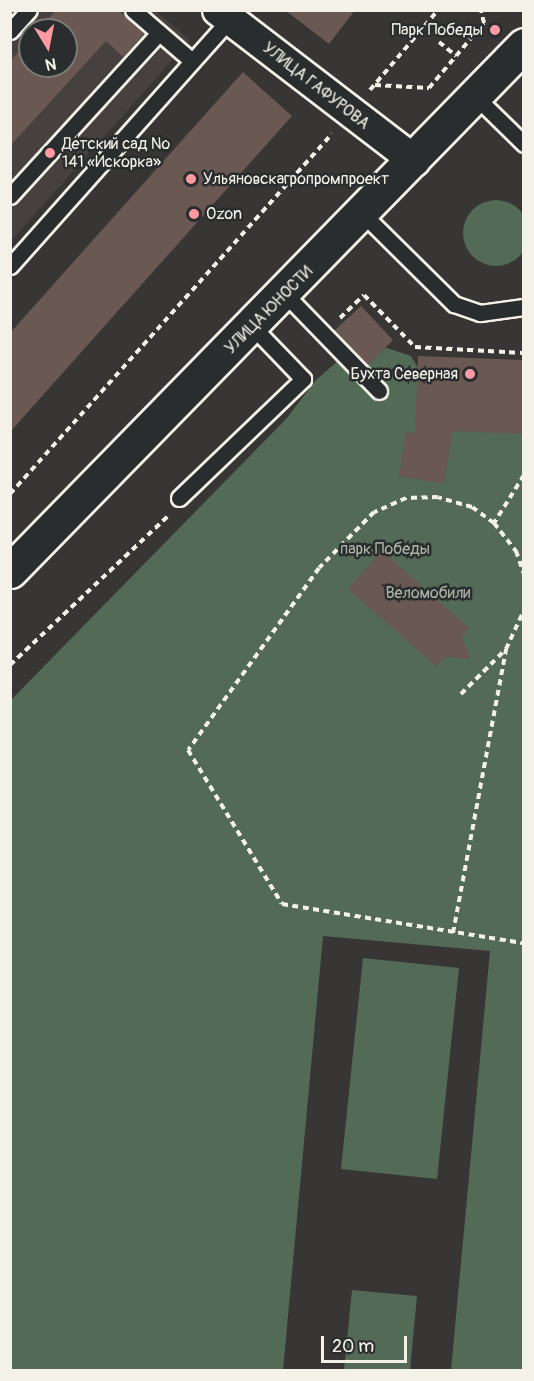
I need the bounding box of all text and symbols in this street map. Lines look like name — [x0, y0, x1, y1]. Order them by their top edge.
north arrow — [18, 18, 78, 78]
place label: Парк Победы — [392, 20, 483, 40]
marker: Парк Победы — [488, 23, 502, 37]
street label: УЛИЦА ГАФУРОВА — [259, 38, 373, 134]
text: N — [44, 53, 58, 75]
place label: Детский сад № 141 «Искорка» — [62, 134, 170, 172]
marker: Детский сад № 141 «Искорка» — [43, 146, 57, 160]
place label: Ульяновскагропромпроект — [203, 169, 389, 189]
marker: Ульяновскагропромпроект — [184, 172, 198, 186]
place label: Ozon — [206, 204, 242, 224]
marker: Ozon — [187, 207, 201, 221]
street label: УЛИЦА ЮНОСТИ — [221, 262, 317, 358]
place label: Бухта Северная — [351, 364, 458, 384]
marker: Бухта Северная — [463, 367, 477, 381]
park label: парк Победы — [340, 539, 430, 559]
park label: Веломобили — [386, 583, 470, 603]
scale bar — [324, 1324, 410, 1362]
text: 20 m — [332, 1335, 374, 1358]

